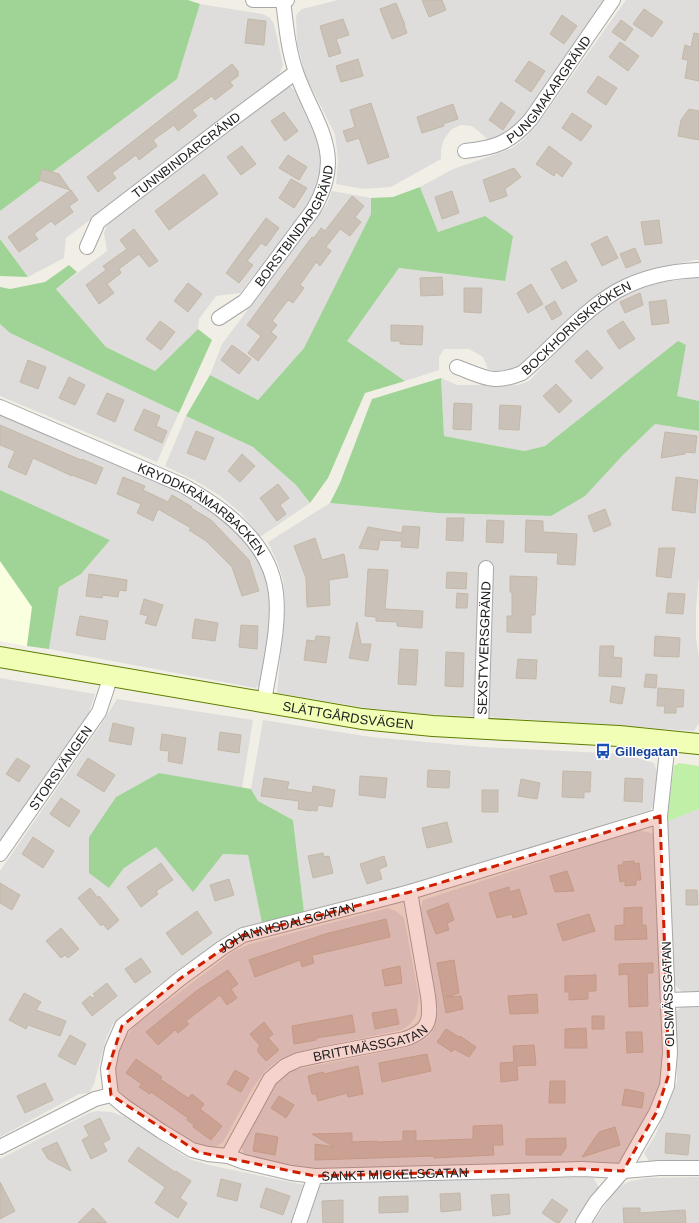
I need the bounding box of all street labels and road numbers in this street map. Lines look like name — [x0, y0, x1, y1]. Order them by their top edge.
street label: PUNGMAKARGRÄND — [504, 33, 594, 146]
street label: TUNNBINDARGRÄND — [129, 109, 243, 201]
street label: BORSTBINDARGRÄND — [251, 164, 336, 289]
street label: BOCKHORNSKRÖKEN — [518, 278, 633, 378]
street label: KRYDDKRÄMARBACKEN — [136, 460, 269, 558]
street label: SEXSTYVERSGRÄND — [474, 581, 493, 715]
street label: SLÄTTGÅRDSVÄGEN — [281, 698, 414, 732]
street label: STORSVÄNGEN — [25, 723, 95, 813]
street label: JOHANNISDALSGATAN — [216, 899, 356, 956]
street label: OLSMÄSSGATAN — [659, 941, 677, 1047]
street label: BRITTMÄSSGATAN — [312, 1021, 430, 1064]
street label: SANKT MICKELSGATAN — [321, 1164, 468, 1183]

